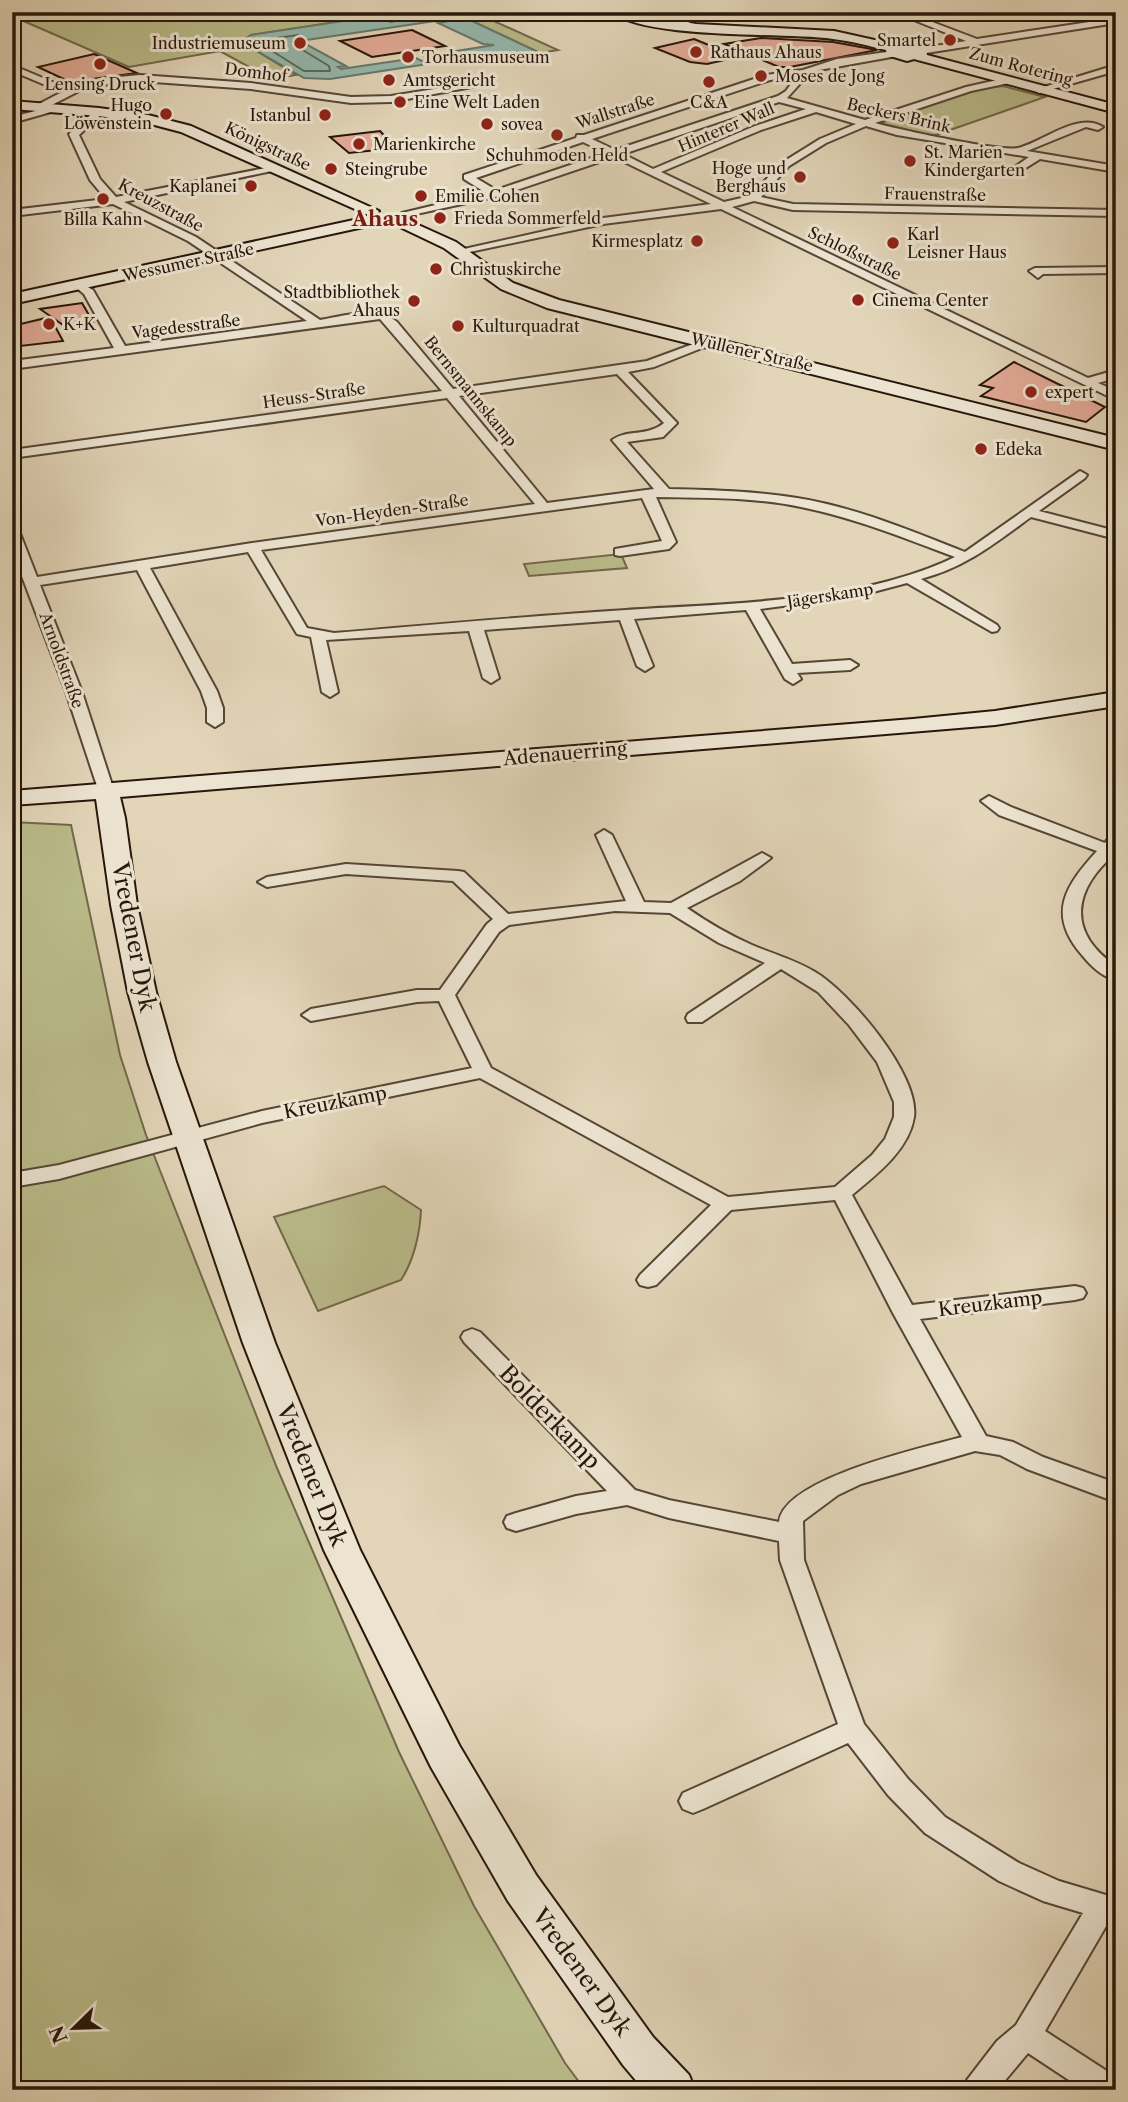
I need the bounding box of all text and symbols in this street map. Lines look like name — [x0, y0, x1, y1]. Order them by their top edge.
place label: Smartel — [877, 30, 936, 50]
marker: Smartel — [942, 32, 958, 48]
place label: Industriemuseum — [152, 33, 286, 53]
marker: Industriemuseum — [292, 35, 308, 51]
place label: Rathaus Ahaus — [710, 42, 822, 62]
street label: Zum Rotering — [967, 43, 1075, 89]
marker: Rathaus Ahaus — [688, 44, 704, 60]
place label: Torhausmuseum — [422, 47, 550, 67]
marker: Torhausmuseum — [400, 49, 416, 65]
marker: Lensing Druck — [92, 56, 108, 72]
street label: Domhof — [223, 58, 291, 86]
place label: Moses de Jong — [775, 66, 885, 86]
marker: Moses de Jong — [753, 68, 769, 84]
place label: Amtsgericht — [402, 70, 496, 90]
marker: Amtsgericht — [381, 72, 397, 88]
place label: Lensing Druck — [44, 74, 156, 94]
marker: C&A — [701, 74, 717, 90]
street label: Wallstraße — [572, 89, 657, 133]
place label: Eine Welt Laden — [414, 92, 540, 112]
place label: C&A — [690, 92, 729, 112]
street label: Beckers Brink — [845, 93, 954, 137]
marker: Eine Welt Laden — [392, 94, 408, 110]
place label: Hugo Löwenstein — [64, 95, 152, 133]
street label: Hinterer Wall — [675, 98, 777, 156]
place label: Istanbul — [250, 105, 311, 125]
marker: Hugo Löwenstein — [158, 106, 174, 122]
marker: Istanbul — [317, 107, 333, 123]
place label: sovea — [501, 114, 543, 134]
marker: sovea — [479, 116, 495, 132]
street label: Königstraße — [222, 117, 314, 175]
marker: Schuhmoden Held — [549, 127, 565, 143]
place label: Marienkirche — [373, 134, 476, 154]
marker: Marienkirche — [351, 136, 367, 152]
place label: St. Marien Kindergarten — [924, 142, 1025, 180]
place label: Schuhmoden Held — [486, 145, 628, 165]
marker: St. Marien Kindergarten — [902, 153, 918, 169]
place label: Hoge und Berghaus — [712, 158, 786, 196]
place label: Steingrube — [345, 159, 428, 179]
marker: Steingrube — [323, 161, 339, 177]
marker: Hoge und Berghaus — [792, 169, 808, 185]
street label: Kreuzstraße — [115, 174, 207, 236]
place label: Kaplanei — [169, 176, 237, 196]
marker: Kaplanei — [243, 178, 259, 194]
street label: Frauenstraße — [884, 183, 986, 205]
place label: Emilie Cohen — [435, 186, 540, 206]
marker: Emilie Cohen — [413, 188, 429, 204]
marker: Billa Kahn — [95, 191, 111, 207]
district label: Ahaus — [351, 206, 418, 231]
place label: Frieda Sommerfeld — [454, 208, 601, 228]
place label: Billa Kahn — [64, 209, 142, 229]
marker: Frieda Sommerfeld — [432, 210, 448, 226]
street label: Schloßstraße — [805, 222, 905, 284]
place label: Karl Leisner Haus — [907, 224, 1007, 262]
place label: Kirmesplatz — [591, 231, 683, 251]
marker: Kirmesplatz — [689, 233, 705, 249]
marker: Karl Leisner Haus — [885, 235, 901, 251]
street label: Wessumer Straße — [119, 238, 256, 286]
place label: Christuskirche — [450, 259, 561, 279]
marker: Christuskirche — [428, 261, 444, 277]
place label: Stadtbibliothek Ahaus — [283, 282, 401, 320]
place label: Cinema Center — [872, 290, 989, 310]
marker: Cinema Center — [850, 292, 866, 308]
marker: Stadtbibliothek Ahaus — [406, 293, 422, 309]
street label: Vagedesstraße — [130, 309, 241, 343]
place label: K+K — [63, 314, 96, 334]
marker: K+K — [41, 316, 57, 332]
place label: Kulturquadrat — [472, 316, 580, 336]
marker: Kulturquadrat — [450, 318, 466, 334]
street label: Wüllener Straße — [688, 328, 815, 376]
street label: Bernsmannskamp — [420, 332, 522, 450]
street label: Heuss-Straße — [261, 378, 367, 412]
place label: expert — [1045, 382, 1094, 402]
marker: expert — [1023, 384, 1039, 400]
place label: Edeka — [995, 439, 1043, 459]
marker: Edeka — [973, 441, 989, 457]
street label: Von-Heyden-Straße — [313, 489, 470, 531]
street label: Jägerskamp — [782, 578, 875, 612]
street label: Arnoldstraße — [35, 608, 89, 711]
street label: Adenauerring — [501, 737, 629, 770]
street label: Vredener Dyk — [106, 859, 162, 1016]
street label: Kreuzkamp — [282, 1081, 389, 1124]
street label: Kreuzkamp — [937, 1286, 1043, 1321]
street label: Bolderkamp — [493, 1359, 607, 1475]
street label: Vredener Dyk — [270, 1399, 354, 1552]
street label: Vredener Dyk — [526, 1902, 639, 2043]
north arrow — [38, 1994, 108, 2064]
text: N — [45, 2022, 73, 2047]

